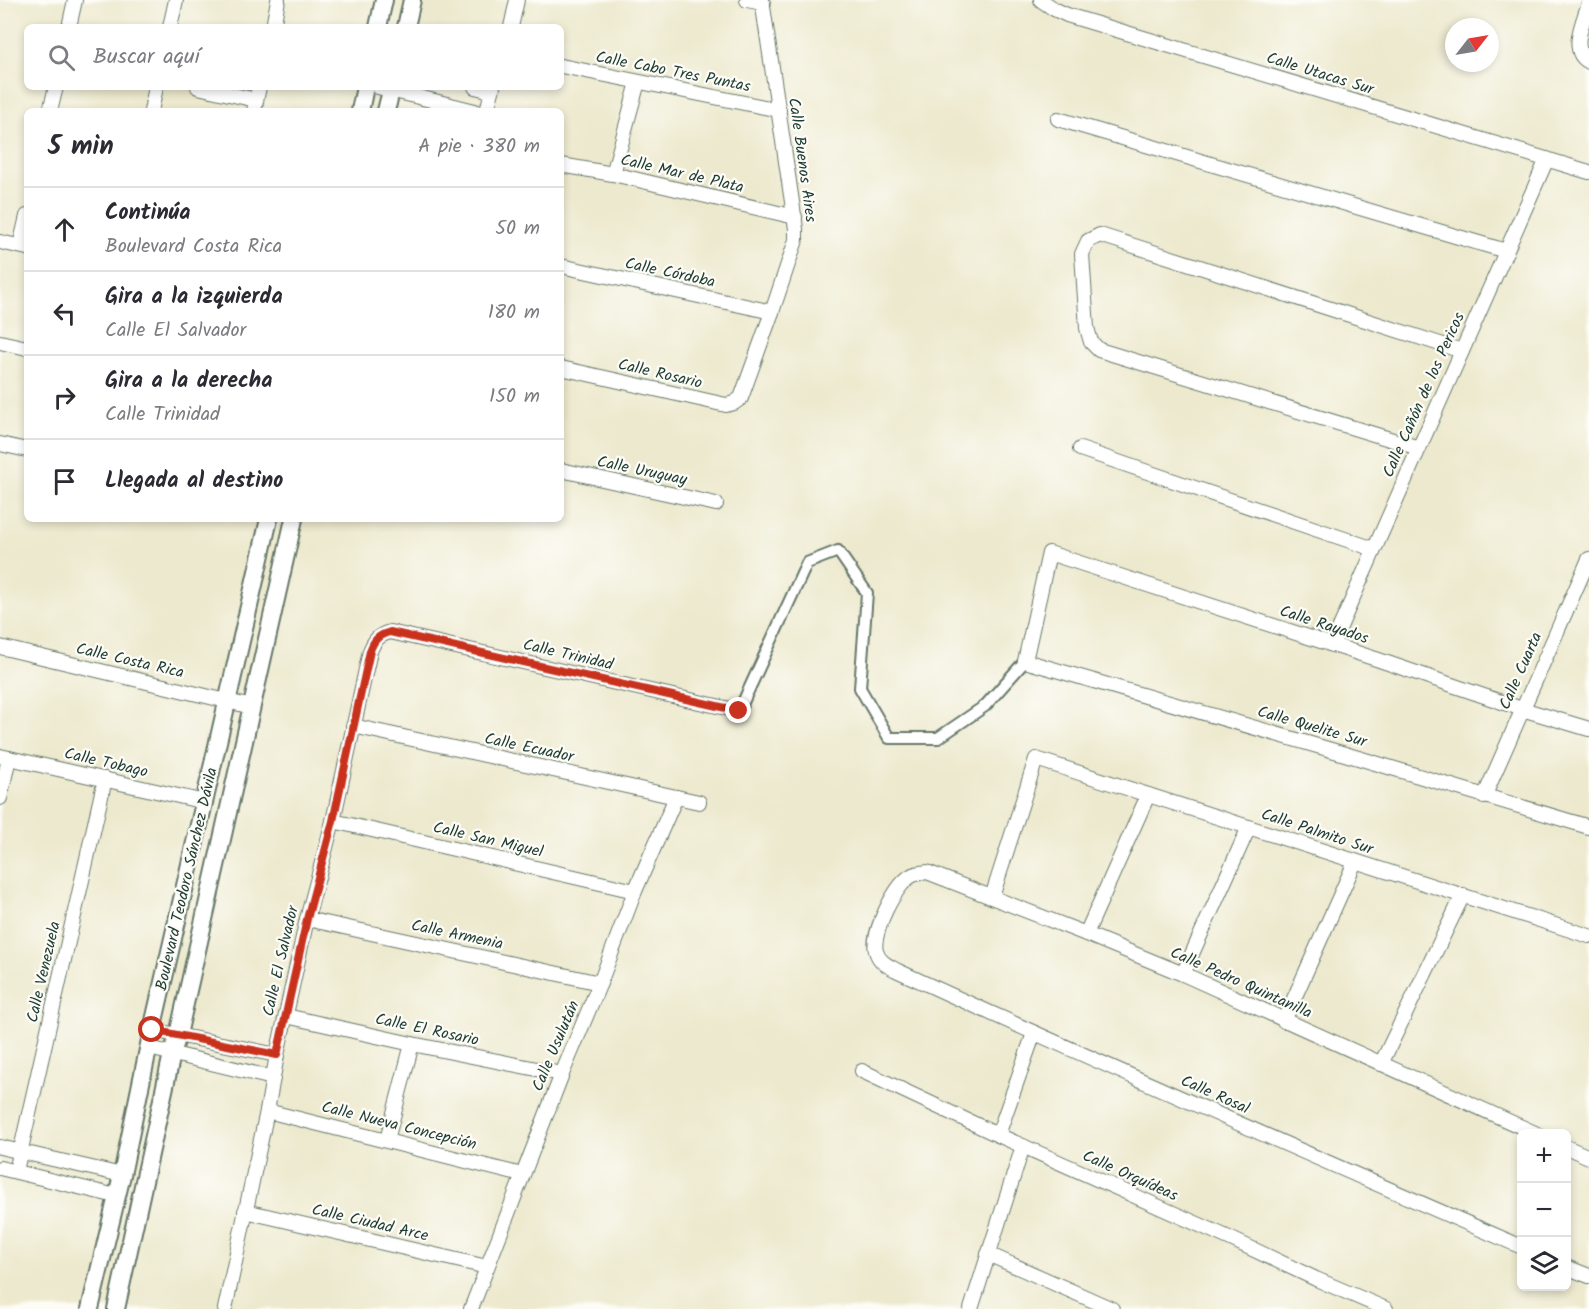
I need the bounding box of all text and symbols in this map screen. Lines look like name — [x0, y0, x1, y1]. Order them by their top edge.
north arrow — [1445, 18, 1499, 72]
search box — [24, 24, 564, 90]
text: Buscar aquí — [93, 40, 200, 75]
icon: search — [45, 41, 78, 74]
street label: Calle Cabo Tres Puntas — [593, 45, 753, 99]
street label: Calle Utacas Sur — [1263, 46, 1378, 103]
street label: Calle Buenos Aires — [781, 96, 823, 224]
text: 5 min — [48, 126, 114, 168]
text: A pie · 380 m — [418, 131, 540, 163]
street label: Calle Mar de Plata — [618, 148, 746, 200]
text: Continúa — [105, 196, 190, 231]
icon: ahead — [48, 213, 81, 246]
text: 50 m — [495, 213, 540, 245]
text: Boulevard Costa Rica — [105, 231, 282, 263]
street label: Calle Córdoba — [623, 251, 717, 295]
text: Gira a la izquierda — [105, 280, 283, 315]
icon: left — [48, 297, 81, 330]
text: 180 m — [488, 297, 540, 329]
street label: Calle Cañón de los Pericos — [1376, 308, 1472, 482]
text: Calle El Salvador — [105, 315, 246, 347]
street label: Calle Rosario — [615, 352, 705, 396]
text: Gira a la derecha — [105, 364, 272, 399]
icon: right — [48, 381, 81, 414]
text: 150 m — [489, 381, 540, 413]
text: Calle Trinidad — [105, 399, 220, 431]
street label: Calle Uruguay — [595, 449, 690, 493]
text: Llegada al destino — [105, 464, 283, 499]
icon: arrive — [48, 465, 81, 498]
street label: Calle Rayados — [1276, 599, 1372, 651]
street label: Calle Cuarta — [1493, 628, 1549, 714]
street label: Calle Trinidad — [520, 632, 617, 678]
street label: Calle Costa Rica — [74, 636, 186, 686]
route end — [725, 697, 751, 723]
street label: Calle Quelite Sur — [1254, 699, 1371, 755]
street label: Calle Ecuador — [482, 726, 578, 770]
street label: Calle Tobago — [62, 741, 150, 785]
street label: Boulevard Teodoro Sánchez Dávila — [149, 765, 225, 993]
street label: Calle Palmito Sur — [1258, 802, 1378, 862]
street label: Calle San Miguel — [430, 815, 546, 865]
street label: Calle El Salvador — [256, 902, 306, 1019]
street label: Calle Armenia — [409, 913, 505, 957]
street label: Calle Venezuela — [20, 919, 68, 1025]
street label: Calle Pedro Quintanilla — [1166, 940, 1316, 1026]
street label: Calle Usulután — [526, 997, 586, 1095]
street label: Calle El Rosario — [373, 1007, 481, 1053]
route start — [138, 1016, 164, 1042]
street label: Calle Rosal — [1176, 1069, 1254, 1121]
street label: Calle Nueva Concepción — [319, 1095, 479, 1157]
map controls — [1517, 1129, 1571, 1291]
button: + — [1517, 1129, 1571, 1183]
street label: Calle Orquídeas — [1078, 1144, 1182, 1208]
button: − — [1517, 1183, 1571, 1237]
street label: Calle Ciudad Arce — [309, 1197, 431, 1249]
button: layers — [1517, 1237, 1571, 1291]

